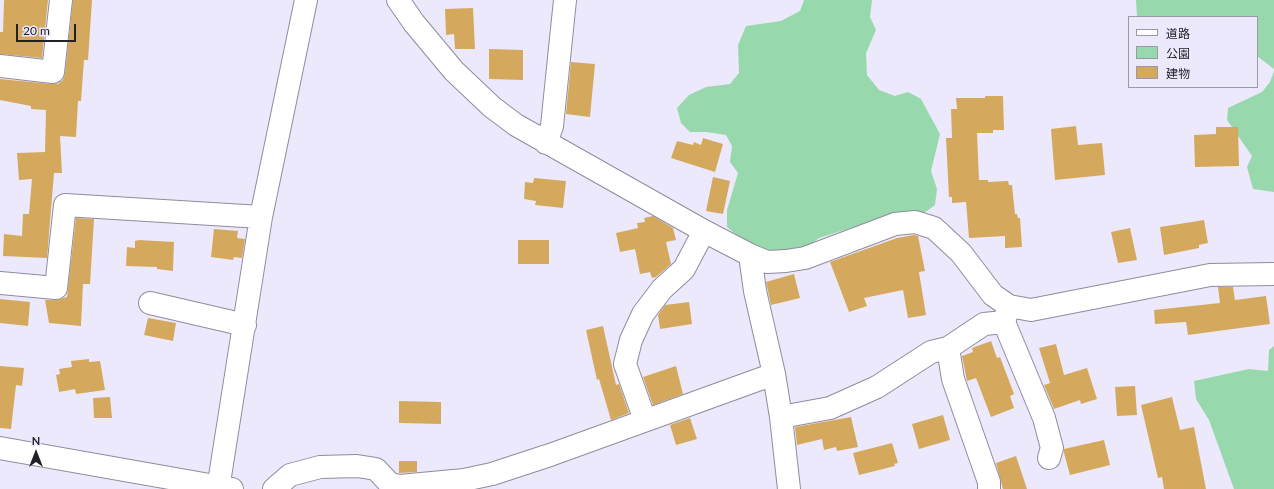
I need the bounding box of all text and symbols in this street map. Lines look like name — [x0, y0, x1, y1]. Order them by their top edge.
scale bar — [18, 16, 78, 42]
legend — [1128, 16, 1258, 88]
text: 20 m — [23, 23, 50, 38]
text: 道路 — [1166, 26, 1190, 41]
text: 公園 — [1166, 46, 1190, 61]
text: 建物 — [1166, 66, 1190, 81]
north arrow — [16, 433, 56, 473]
text: N — [32, 434, 40, 447]

